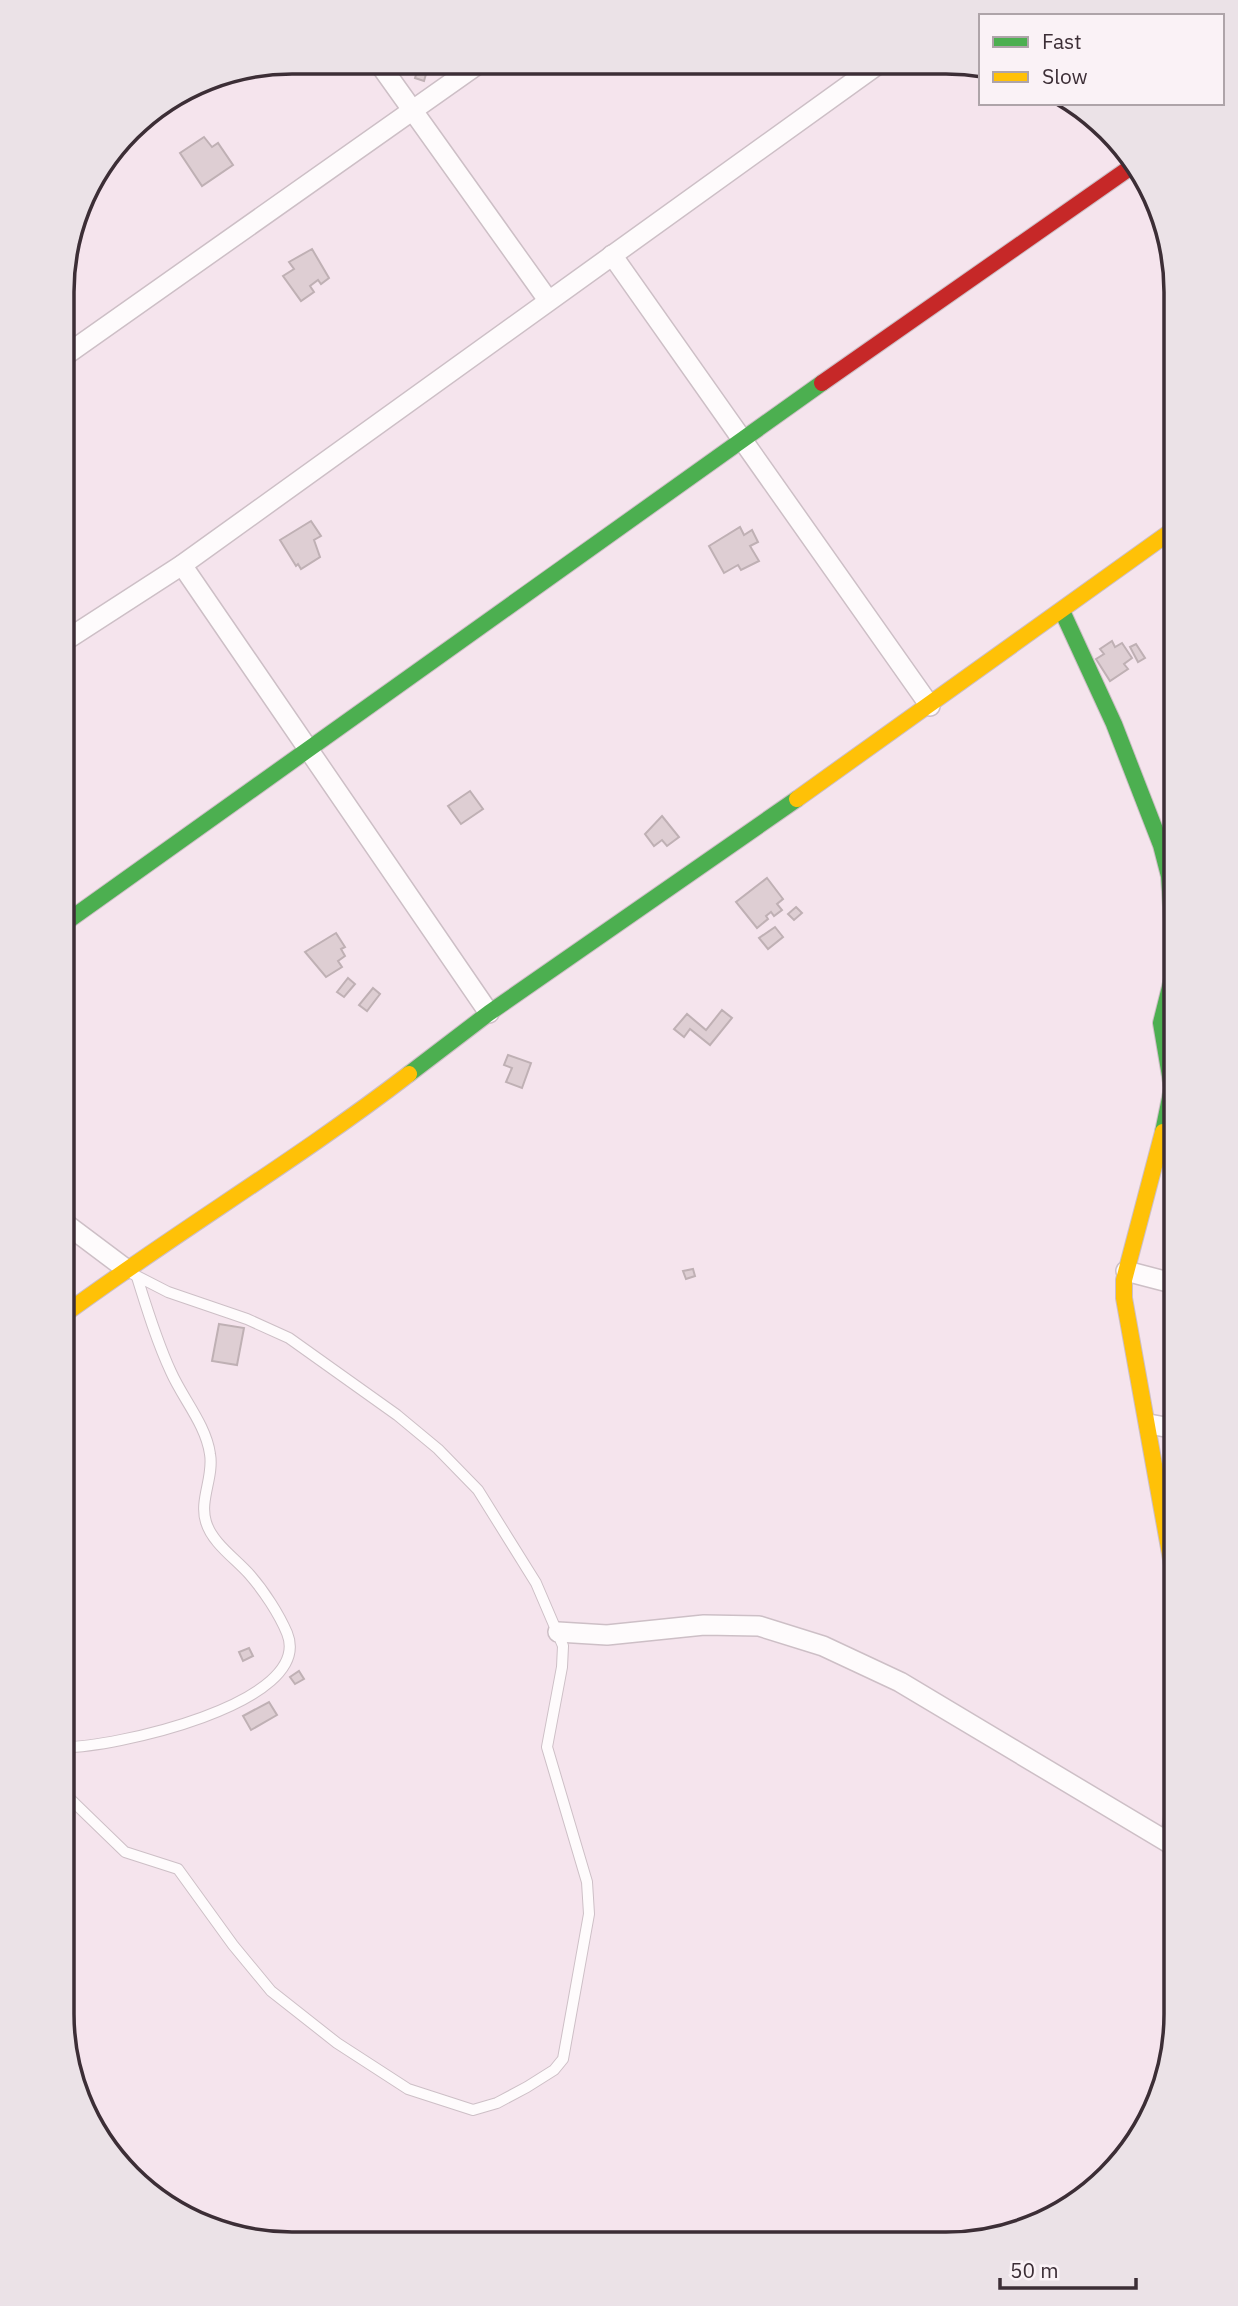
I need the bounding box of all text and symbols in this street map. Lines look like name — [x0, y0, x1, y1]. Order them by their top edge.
legend — [979, 14, 1224, 105]
text: Fast — [1042, 27, 1082, 55]
text: Slow — [1042, 62, 1088, 90]
scale bar — [1000, 2246, 1136, 2290]
text: 50 m — [1010, 2256, 1059, 2284]

